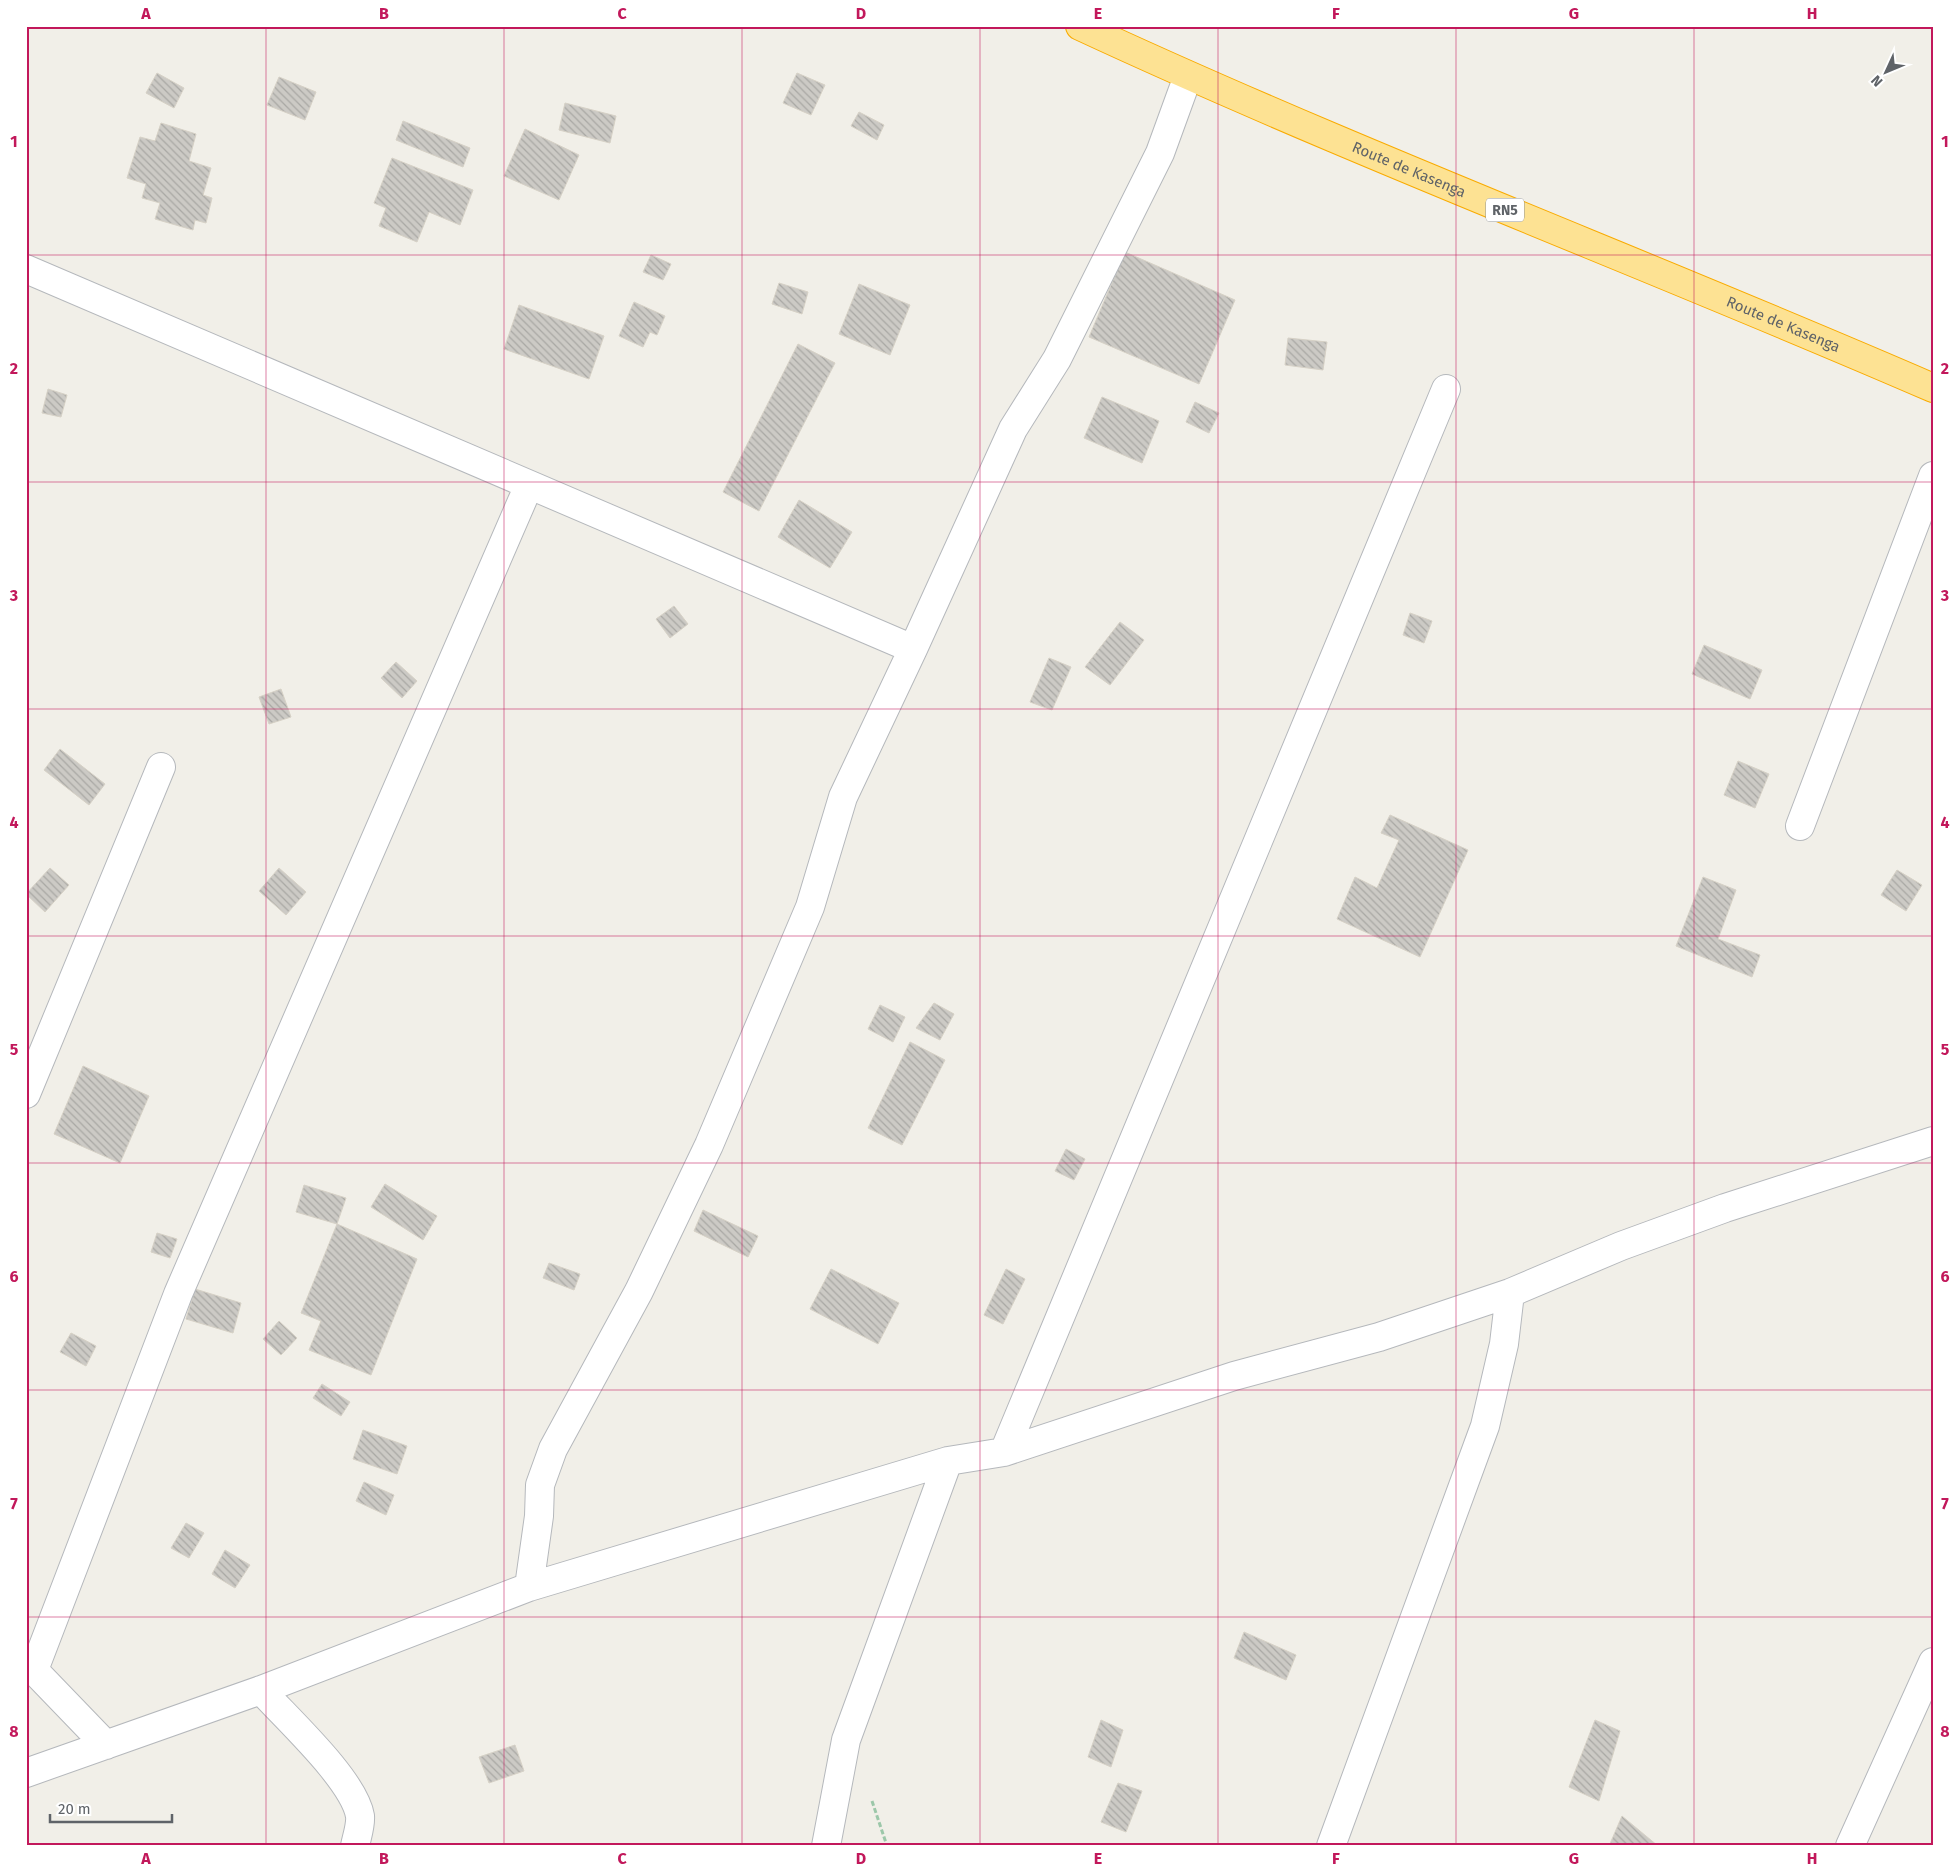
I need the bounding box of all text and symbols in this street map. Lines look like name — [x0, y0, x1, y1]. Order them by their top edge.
text: A — [140, 4, 151, 23]
text: B — [379, 4, 389, 23]
text: C — [617, 4, 627, 23]
text: D — [856, 4, 866, 23]
text: E — [1094, 4, 1102, 23]
text: F — [1332, 4, 1340, 23]
text: G — [1569, 4, 1579, 23]
text: H — [1807, 4, 1817, 23]
north arrow — [1862, 48, 1912, 98]
text: N — [1868, 71, 1886, 90]
text: 1 — [10, 132, 18, 151]
text: 1 — [1941, 132, 1949, 151]
street label: Route de Kasenga — [1350, 138, 1468, 201]
road number: RN5 — [1486, 198, 1524, 222]
street label: Route de Kasenga — [1724, 293, 1843, 356]
text: 2 — [10, 359, 18, 378]
text: 2 — [1941, 359, 1949, 378]
text: 3 — [9, 586, 18, 605]
text: 3 — [1940, 586, 1949, 605]
text: 4 — [9, 813, 19, 832]
text: 4 — [1940, 813, 1950, 832]
text: 5 — [10, 1040, 19, 1059]
text: 5 — [1941, 1040, 1950, 1059]
text: 6 — [9, 1267, 19, 1286]
text: 6 — [1940, 1267, 1950, 1286]
text: 7 — [10, 1494, 18, 1513]
text: 7 — [1941, 1494, 1949, 1513]
text: 8 — [9, 1722, 19, 1741]
text: 8 — [1940, 1722, 1950, 1741]
scale bar — [50, 1792, 172, 1824]
text: 20 m — [58, 1800, 91, 1818]
text: A — [140, 1849, 151, 1868]
text: B — [379, 1849, 389, 1868]
text: C — [617, 1849, 627, 1868]
text: D — [856, 1849, 866, 1868]
text: E — [1094, 1849, 1102, 1868]
text: F — [1332, 1849, 1340, 1868]
text: G — [1569, 1849, 1579, 1868]
text: H — [1807, 1849, 1817, 1868]

